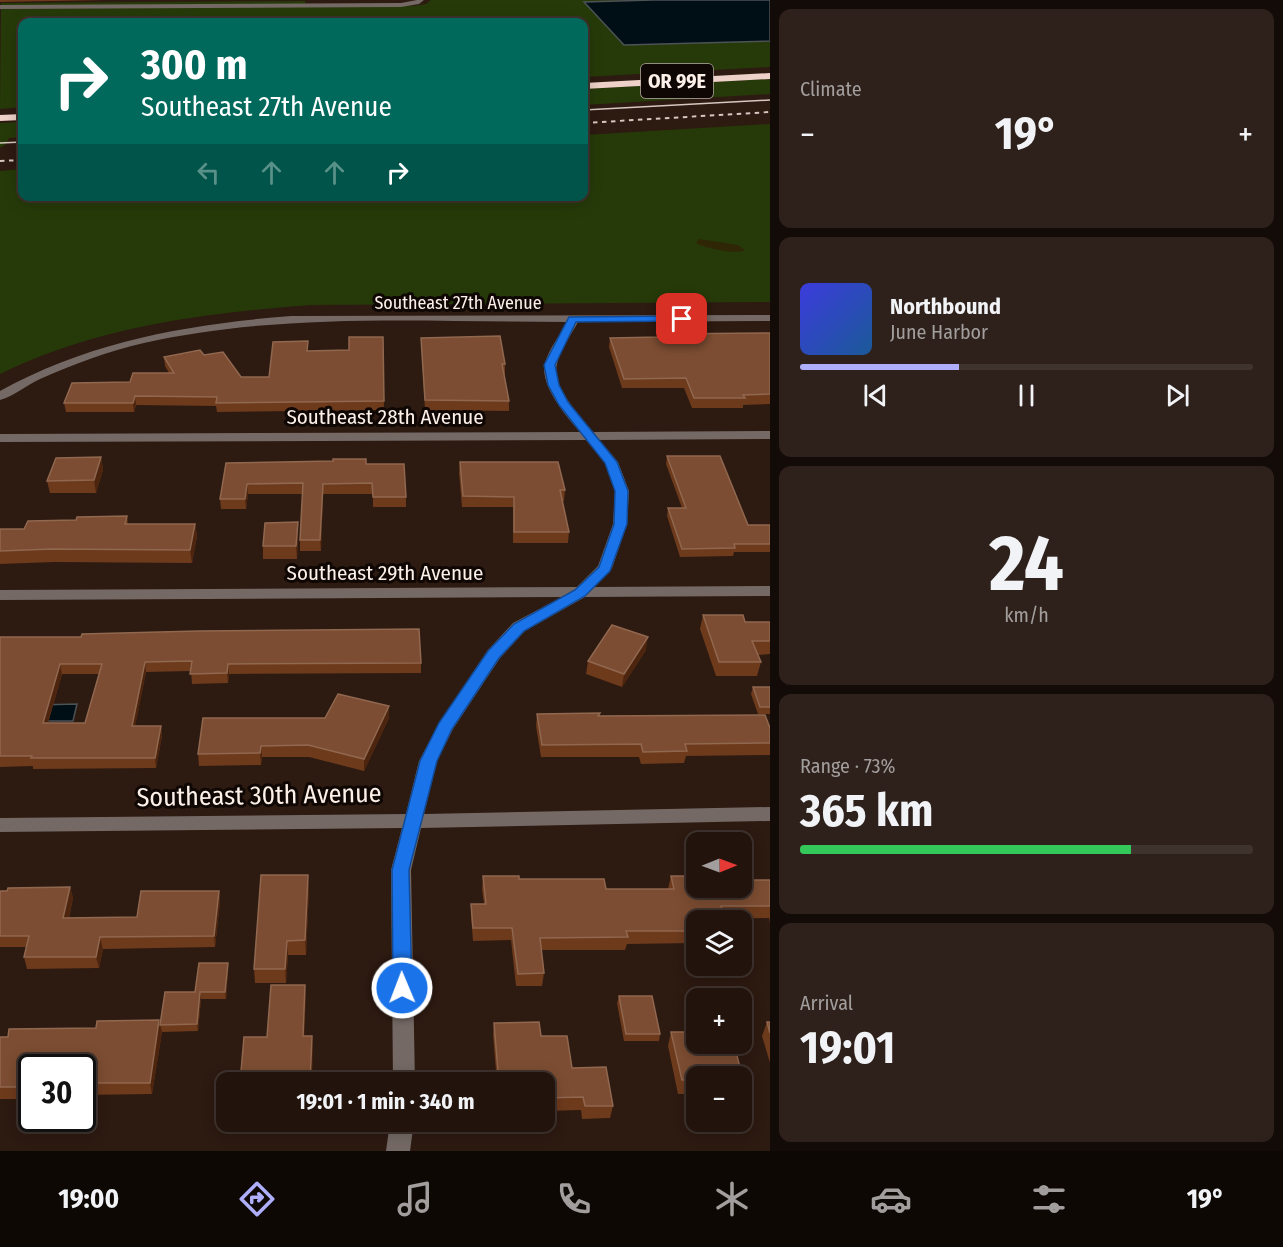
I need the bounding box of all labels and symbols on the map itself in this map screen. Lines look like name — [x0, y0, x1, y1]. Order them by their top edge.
road number: OR 99E — [641, 64, 713, 98]
street label: Southeast 27th Avenue — [374, 292, 542, 314]
pin — [656, 293, 707, 344]
street label: Southeast 28th Avenue — [286, 404, 484, 430]
street label: Southeast 29th Avenue — [287, 560, 483, 586]
street label: Southeast 30th Avenue — [136, 778, 382, 813]
north arrow — [686, 832, 752, 898]
position arrow — [370, 956, 434, 1020]
speed limit sign: 30 — [18, 1054, 96, 1132]

